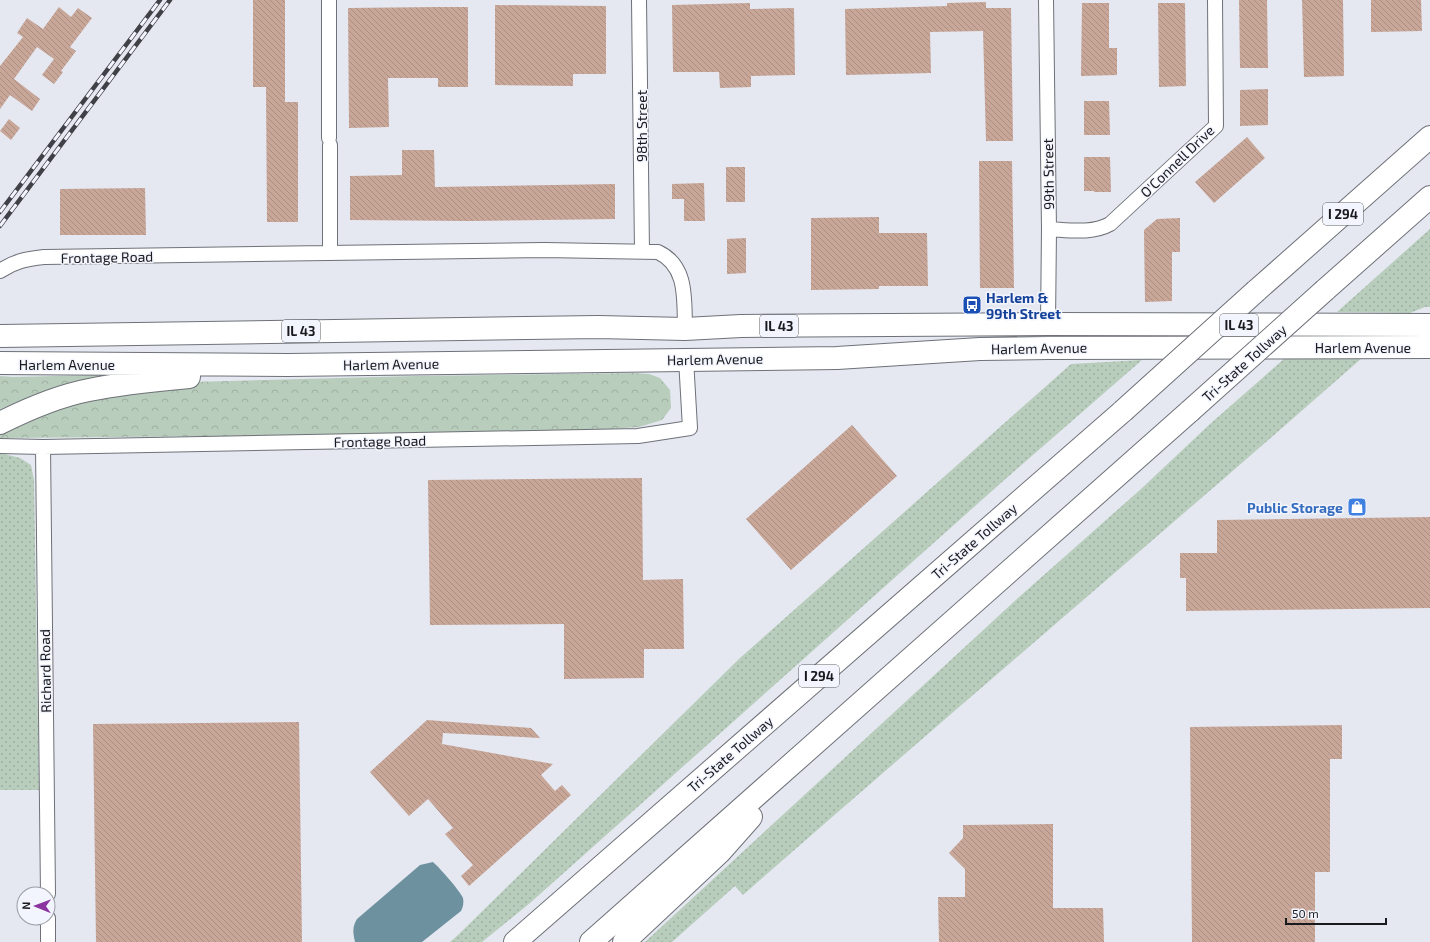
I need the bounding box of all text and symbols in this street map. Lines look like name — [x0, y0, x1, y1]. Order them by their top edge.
street label: 98th Street — [633, 90, 650, 162]
street label: O'Connell Drive — [1136, 121, 1218, 201]
street label: 99th Street — [1039, 138, 1057, 210]
road number: I 294 — [1323, 203, 1363, 225]
street label: Frontage Road — [61, 248, 153, 266]
place label: Harlem & 99th Street — [986, 289, 1061, 322]
bus stop icon: Harlem & 99th Street — [961, 294, 983, 316]
road number: IL 43 — [1220, 314, 1258, 336]
road number: IL 43 — [760, 315, 798, 337]
road number: IL 43 — [282, 320, 320, 342]
street label: Tri-State Tollway — [1198, 320, 1290, 405]
street label: Harlem Avenue — [991, 339, 1087, 357]
street label: Harlem Avenue — [1315, 339, 1411, 356]
street label: Harlem Avenue — [667, 350, 763, 368]
street label: Harlem Avenue — [343, 355, 439, 373]
street label: Harlem Avenue — [19, 356, 115, 373]
street label: Frontage Road — [334, 432, 426, 450]
shop icon: Public Storage — [1346, 496, 1368, 518]
street label: Tri-State Tollway — [928, 499, 1021, 583]
place label: Public Storage — [1247, 499, 1343, 516]
street label: Richard Road — [36, 629, 54, 713]
road number: I 294 — [799, 665, 839, 687]
street label: Tri-State Tollway — [684, 712, 777, 796]
north arrow — [16, 886, 56, 926]
scale bar — [1286, 900, 1386, 926]
text: N — [19, 902, 32, 910]
text: 50 m — [1292, 906, 1319, 920]

